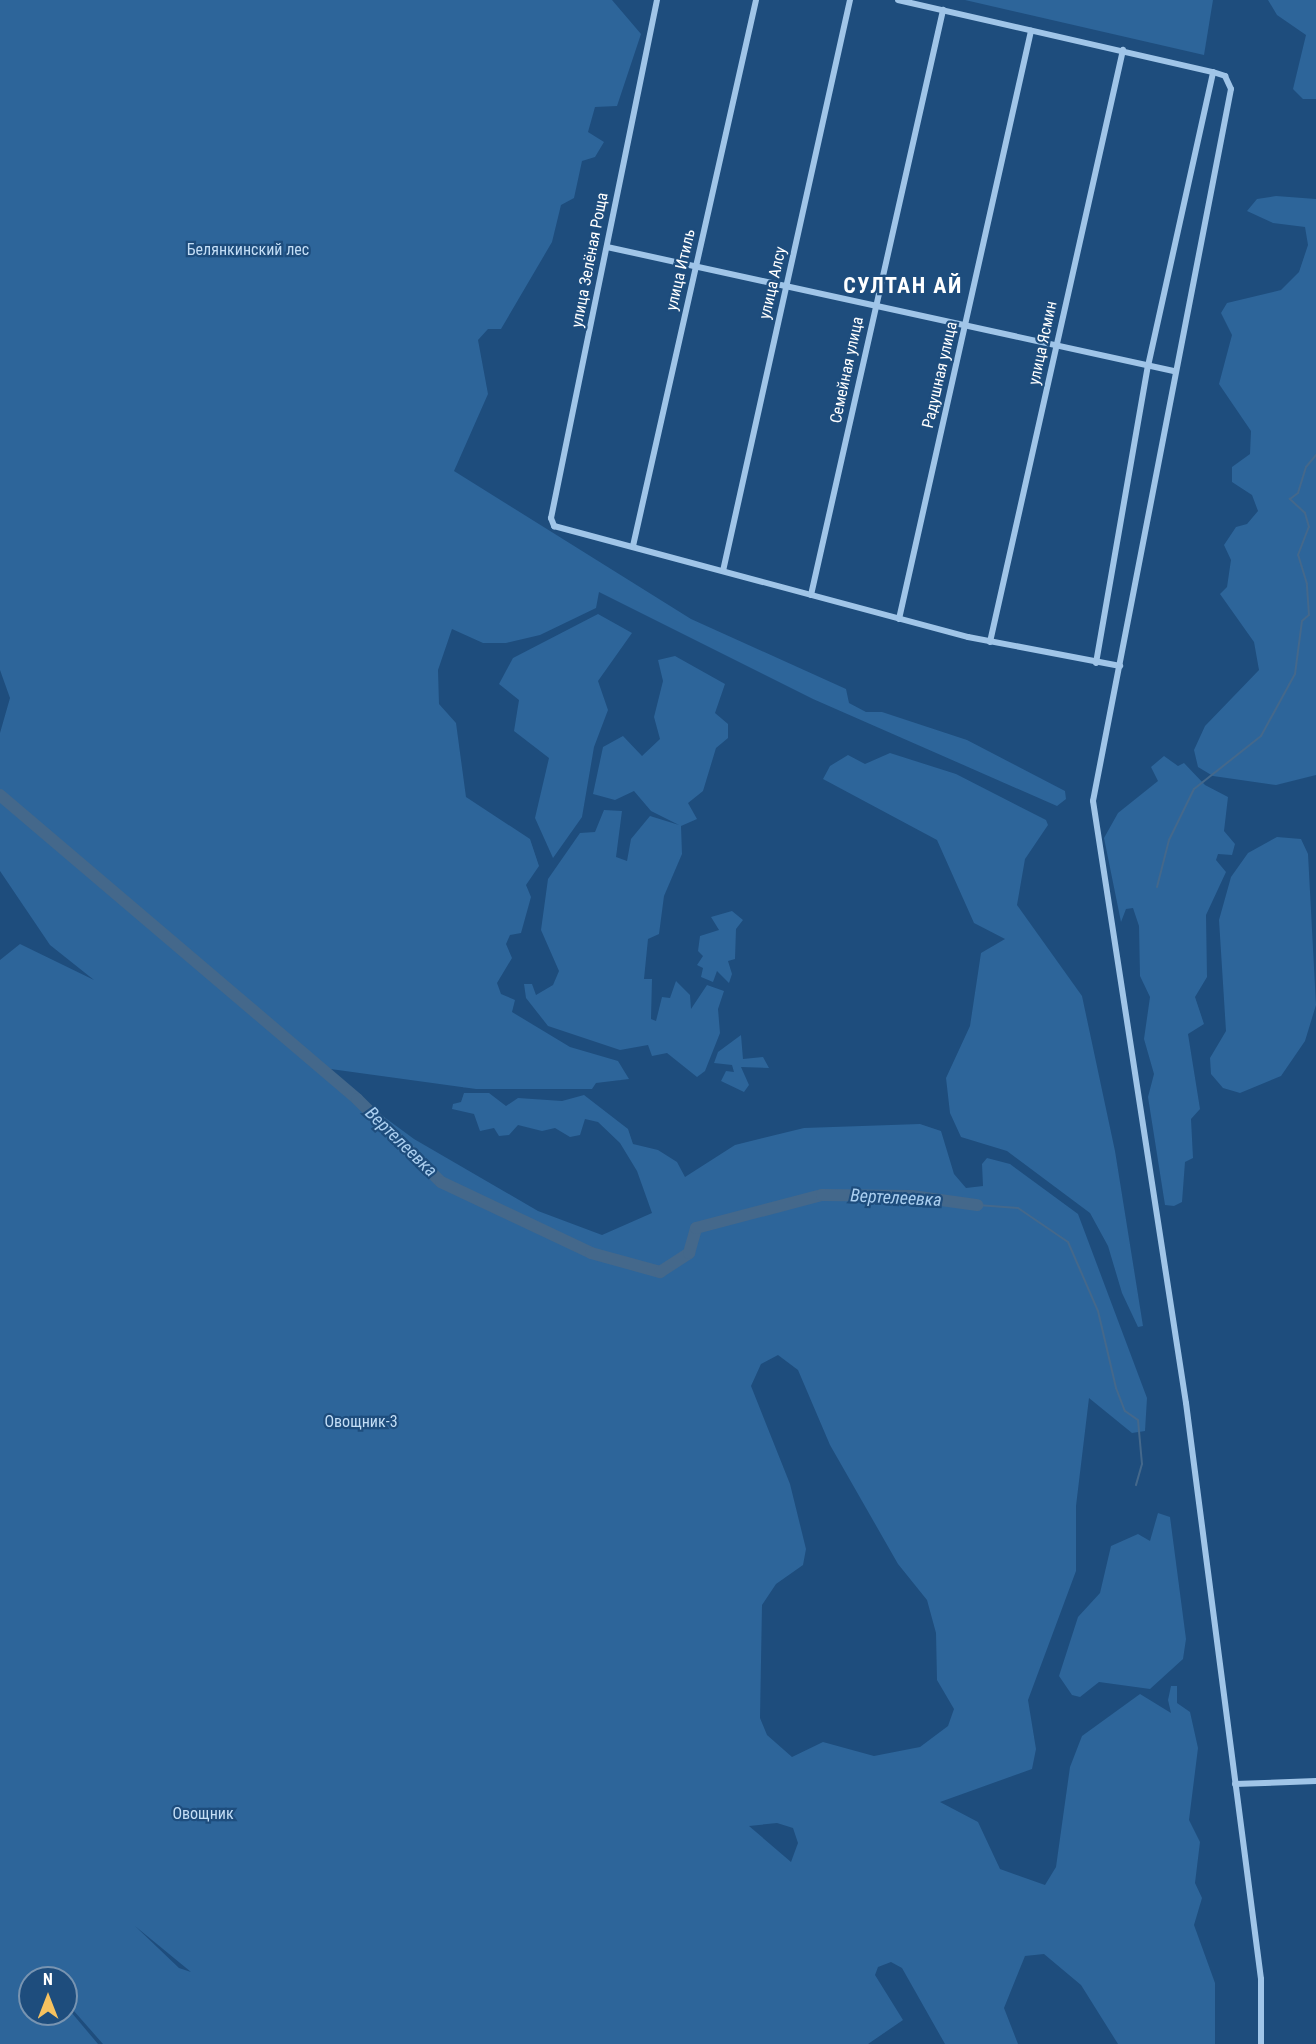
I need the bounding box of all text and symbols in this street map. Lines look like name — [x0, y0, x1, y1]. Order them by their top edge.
street label: улица Зелёная Роща — [568, 191, 612, 329]
street label: улица Итиль — [662, 227, 700, 313]
park label: Белянкинский лес — [187, 240, 309, 260]
street label: улица Алсу — [755, 245, 791, 321]
district label: СУЛТАН АЙ — [843, 273, 963, 299]
street label: улица Ясмин — [1025, 299, 1061, 387]
street label: Семейная улица — [826, 315, 868, 425]
street label: Радушная улица — [918, 320, 962, 430]
water label: Вертелеевка — [361, 1103, 441, 1181]
water label: Вертелеевка — [850, 1185, 942, 1211]
park label: Овощник-3 — [324, 1412, 398, 1432]
park label: Овощник — [172, 1804, 234, 1824]
north arrow — [18, 1966, 78, 2026]
text: N — [43, 1970, 53, 1989]

